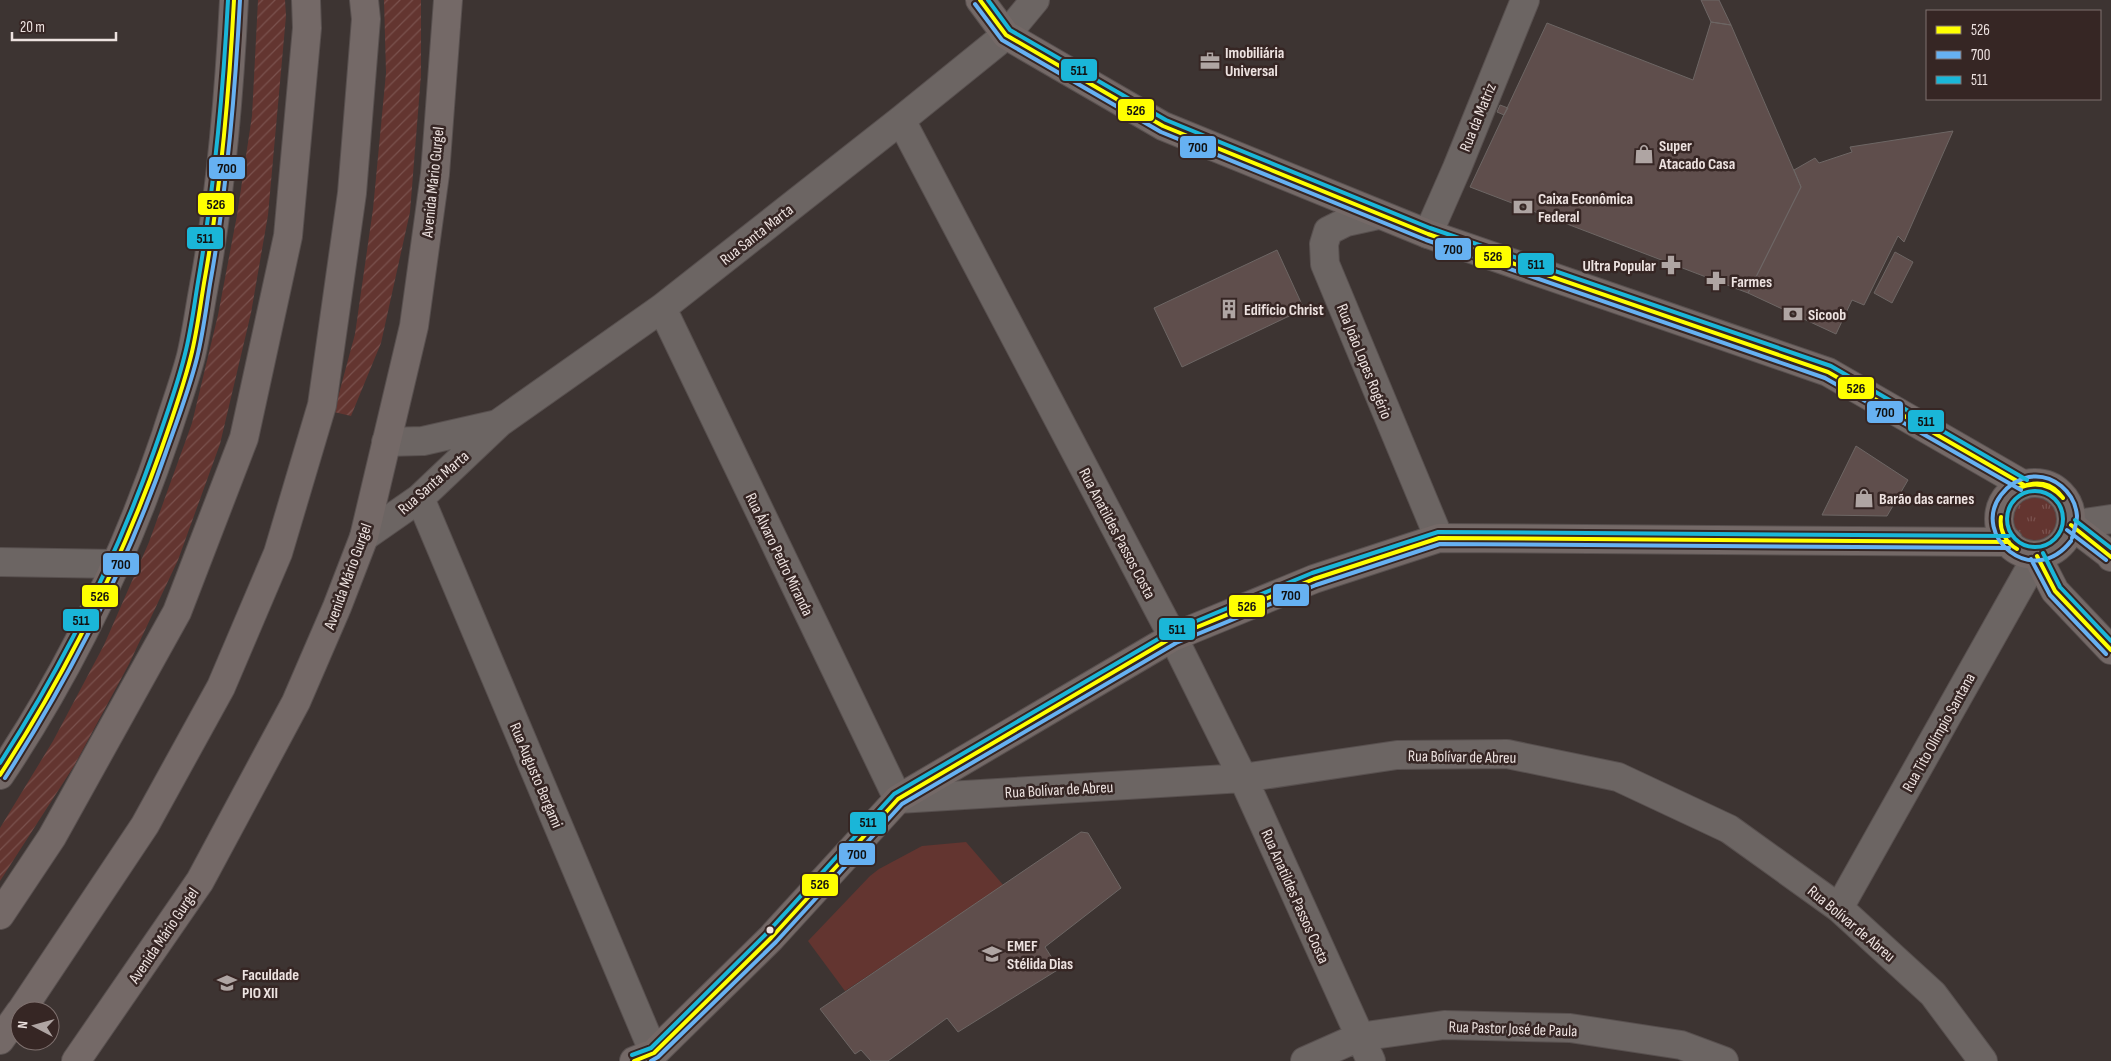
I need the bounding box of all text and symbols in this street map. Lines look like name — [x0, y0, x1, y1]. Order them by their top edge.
scale bar — [12, 10, 116, 42]
legend — [1926, 10, 2101, 100]
text: 20 m — [20, 18, 45, 37]
text: 526 — [1971, 21, 1990, 40]
place label: Imobiliária Universal — [1225, 44, 1284, 81]
text: 700 — [1971, 46, 1990, 65]
office icon: Imobiliária Universal — [1199, 50, 1221, 72]
line badge: 511 — [1060, 58, 1098, 82]
text: 511 — [1070, 62, 1088, 79]
text: 511 — [1971, 71, 1988, 90]
street label: Rua da Matriz — [1456, 80, 1501, 155]
line badge: 526 — [1117, 98, 1155, 122]
text: 526 — [1127, 102, 1146, 119]
street label: Avenida Mário Gurgel — [418, 126, 449, 240]
line badge: 700 — [1179, 135, 1217, 159]
place label: Super Atacado Casa — [1658, 137, 1735, 174]
text: 700 — [1188, 139, 1208, 156]
shop icon: Super Atacado Casa — [1633, 143, 1655, 165]
line badge: 700 — [208, 156, 246, 180]
text: 700 — [217, 160, 237, 177]
place label: Caixa Econômica Federal — [1538, 190, 1633, 227]
line badge: 526 — [197, 192, 235, 216]
text: 526 — [207, 196, 226, 213]
bank icon: Caixa Econômica Federal — [1512, 196, 1534, 218]
street label: Rua Santa Marta — [717, 201, 797, 270]
line badge: 511 — [186, 226, 224, 250]
text: 511 — [196, 230, 214, 247]
line badge: 700 — [1434, 237, 1472, 261]
text: 700 — [1443, 241, 1463, 258]
line badge: 526 — [1474, 245, 1512, 269]
text: 526 — [1484, 248, 1503, 265]
line badge: 511 — [1517, 252, 1555, 276]
pharmacy icon: Ultra Popular — [1660, 254, 1682, 276]
text: 511 — [1527, 256, 1545, 273]
place label: Ultra Popular — [1583, 257, 1656, 276]
pharmacy icon: Farmes — [1705, 270, 1727, 292]
place label: Farmes — [1731, 273, 1772, 292]
building icon: Edifício Christ — [1218, 298, 1240, 320]
place label: Edifício Christ — [1244, 301, 1324, 320]
street label: Rua João Lopes Rogério — [1332, 301, 1395, 422]
bank icon: Sicoob — [1782, 303, 1804, 325]
place label: Sicoob — [1808, 306, 1846, 325]
line badge: 526 — [1837, 376, 1875, 400]
text: 526 — [1847, 380, 1866, 397]
line badge: 700 — [1866, 400, 1904, 424]
text: 700 — [1875, 404, 1895, 421]
line badge: 511 — [1907, 409, 1945, 433]
text: 511 — [1917, 413, 1935, 430]
street label: Rua Santa Marta — [395, 447, 473, 519]
street label: Rua Anatildes Passos Costa — [1074, 465, 1159, 602]
shop icon: Barão das carnes — [1853, 487, 1875, 509]
street label: Rua Álvaro Pedro Miranda — [741, 490, 817, 619]
place label: Barão das carnes — [1879, 490, 1974, 509]
street label: Avenida Mário Gurgel — [320, 521, 376, 633]
line badge: 700 — [102, 552, 140, 576]
text: 700 — [111, 556, 131, 573]
line badge: 700 — [1272, 583, 1310, 607]
line badge: 526 — [81, 584, 119, 608]
text: 700 — [1281, 587, 1301, 604]
text: 526 — [91, 588, 110, 605]
line badge: 526 — [1228, 594, 1266, 618]
text: 526 — [1238, 598, 1257, 615]
line badge: 511 — [62, 608, 100, 632]
text: 511 — [72, 612, 90, 629]
line badge: 511 — [1158, 617, 1196, 641]
text: 511 — [1168, 621, 1186, 638]
street label: Rua Tito Olímpio Santana — [1899, 670, 1980, 796]
street label: Rua Augusto Bergami — [505, 720, 566, 831]
street label: Rua Bolívar de Abreu — [1408, 747, 1516, 768]
street label: Rua Bolívar de Abreu — [1004, 778, 1114, 803]
line badge: 511 — [849, 811, 887, 835]
text: 511 — [859, 814, 877, 831]
street label: Rua Anatildes Passos Costa — [1256, 826, 1333, 967]
line badge: 700 — [838, 842, 876, 866]
text: 700 — [847, 846, 867, 863]
line badge: 526 — [801, 873, 839, 897]
text: 526 — [811, 876, 830, 893]
street label: Rua Bolívar de Abreu — [1803, 882, 1899, 966]
street label: Avenida Mário Gurgel — [125, 884, 203, 988]
unlabelled marker — [765, 925, 775, 935]
place label: EMEF Stélida Dias — [1007, 937, 1073, 974]
school or university icon: EMEF Stélida Dias — [981, 943, 1003, 965]
place label: Faculdade PIO XII — [242, 966, 299, 1003]
school or university icon: Faculdade PIO XII — [216, 972, 238, 994]
north arrow — [10, 1001, 60, 1051]
street label: Rua Pastor José de Paula — [1448, 1018, 1578, 1041]
text: N — [14, 1020, 31, 1029]

